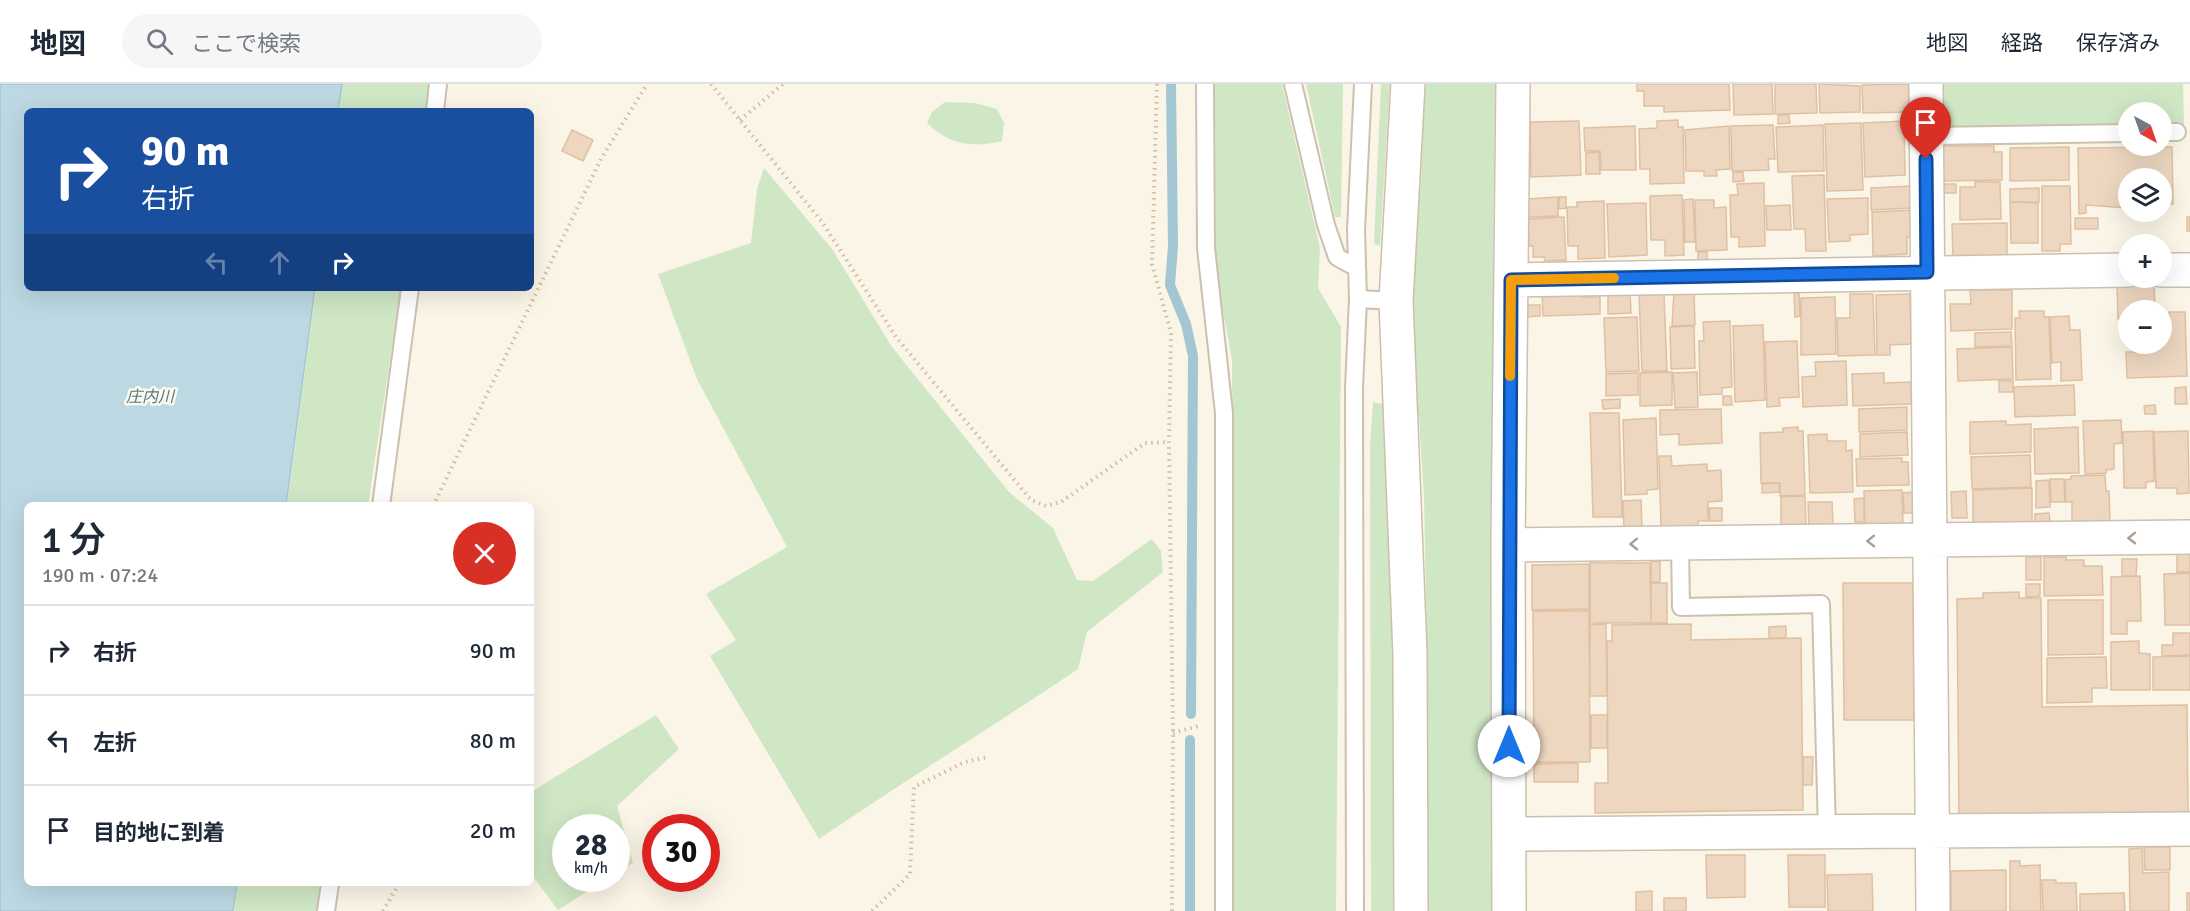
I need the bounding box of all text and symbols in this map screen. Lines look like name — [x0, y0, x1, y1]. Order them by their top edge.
search box — [122, 14, 542, 68]
icon: search — [143, 25, 176, 58]
text: 地図 — [30, 27, 86, 61]
text: ここで検索 — [191, 30, 301, 57]
text: 地図 — [1926, 30, 1968, 56]
text: 経路 — [2001, 30, 2043, 56]
text: 保存済み — [2076, 30, 2160, 56]
pin — [1900, 97, 1951, 159]
north arrow — [2118, 102, 2172, 156]
map controls — [2118, 102, 2172, 354]
icon: arrive — [1909, 106, 1942, 139]
text: 90 m — [141, 126, 230, 177]
icon: right — [42, 132, 120, 210]
button: layers — [2118, 168, 2172, 222]
text: 右折 — [141, 183, 195, 216]
button: + — [2118, 234, 2172, 288]
icon: left — [200, 246, 233, 279]
icon: ahead — [263, 246, 296, 279]
icon: right — [326, 246, 359, 279]
button: − — [2118, 300, 2172, 354]
water label: 庄内川 — [126, 387, 176, 407]
text: 1 分 — [42, 518, 105, 563]
button: close — [453, 522, 516, 585]
one-way arrow — [2127, 532, 2136, 544]
one-way arrow — [1866, 535, 1875, 547]
one-way arrow — [1629, 538, 1638, 550]
text: 190 m · 07:24 — [42, 563, 158, 588]
icon: right — [42, 634, 75, 667]
text: 90 m — [470, 637, 516, 664]
text: 右折 — [93, 639, 137, 666]
position arrow — [1477, 714, 1541, 778]
icon: left — [42, 724, 75, 757]
text: 80 m — [470, 727, 516, 754]
text: 左折 — [93, 729, 137, 756]
icon: arrive — [42, 814, 75, 847]
speed limit sign: 30 — [642, 814, 720, 892]
text: 20 m — [470, 817, 516, 844]
text: 目的地に到着 — [93, 819, 225, 846]
text: 28 — [575, 827, 607, 864]
text: km/h — [574, 859, 608, 877]

